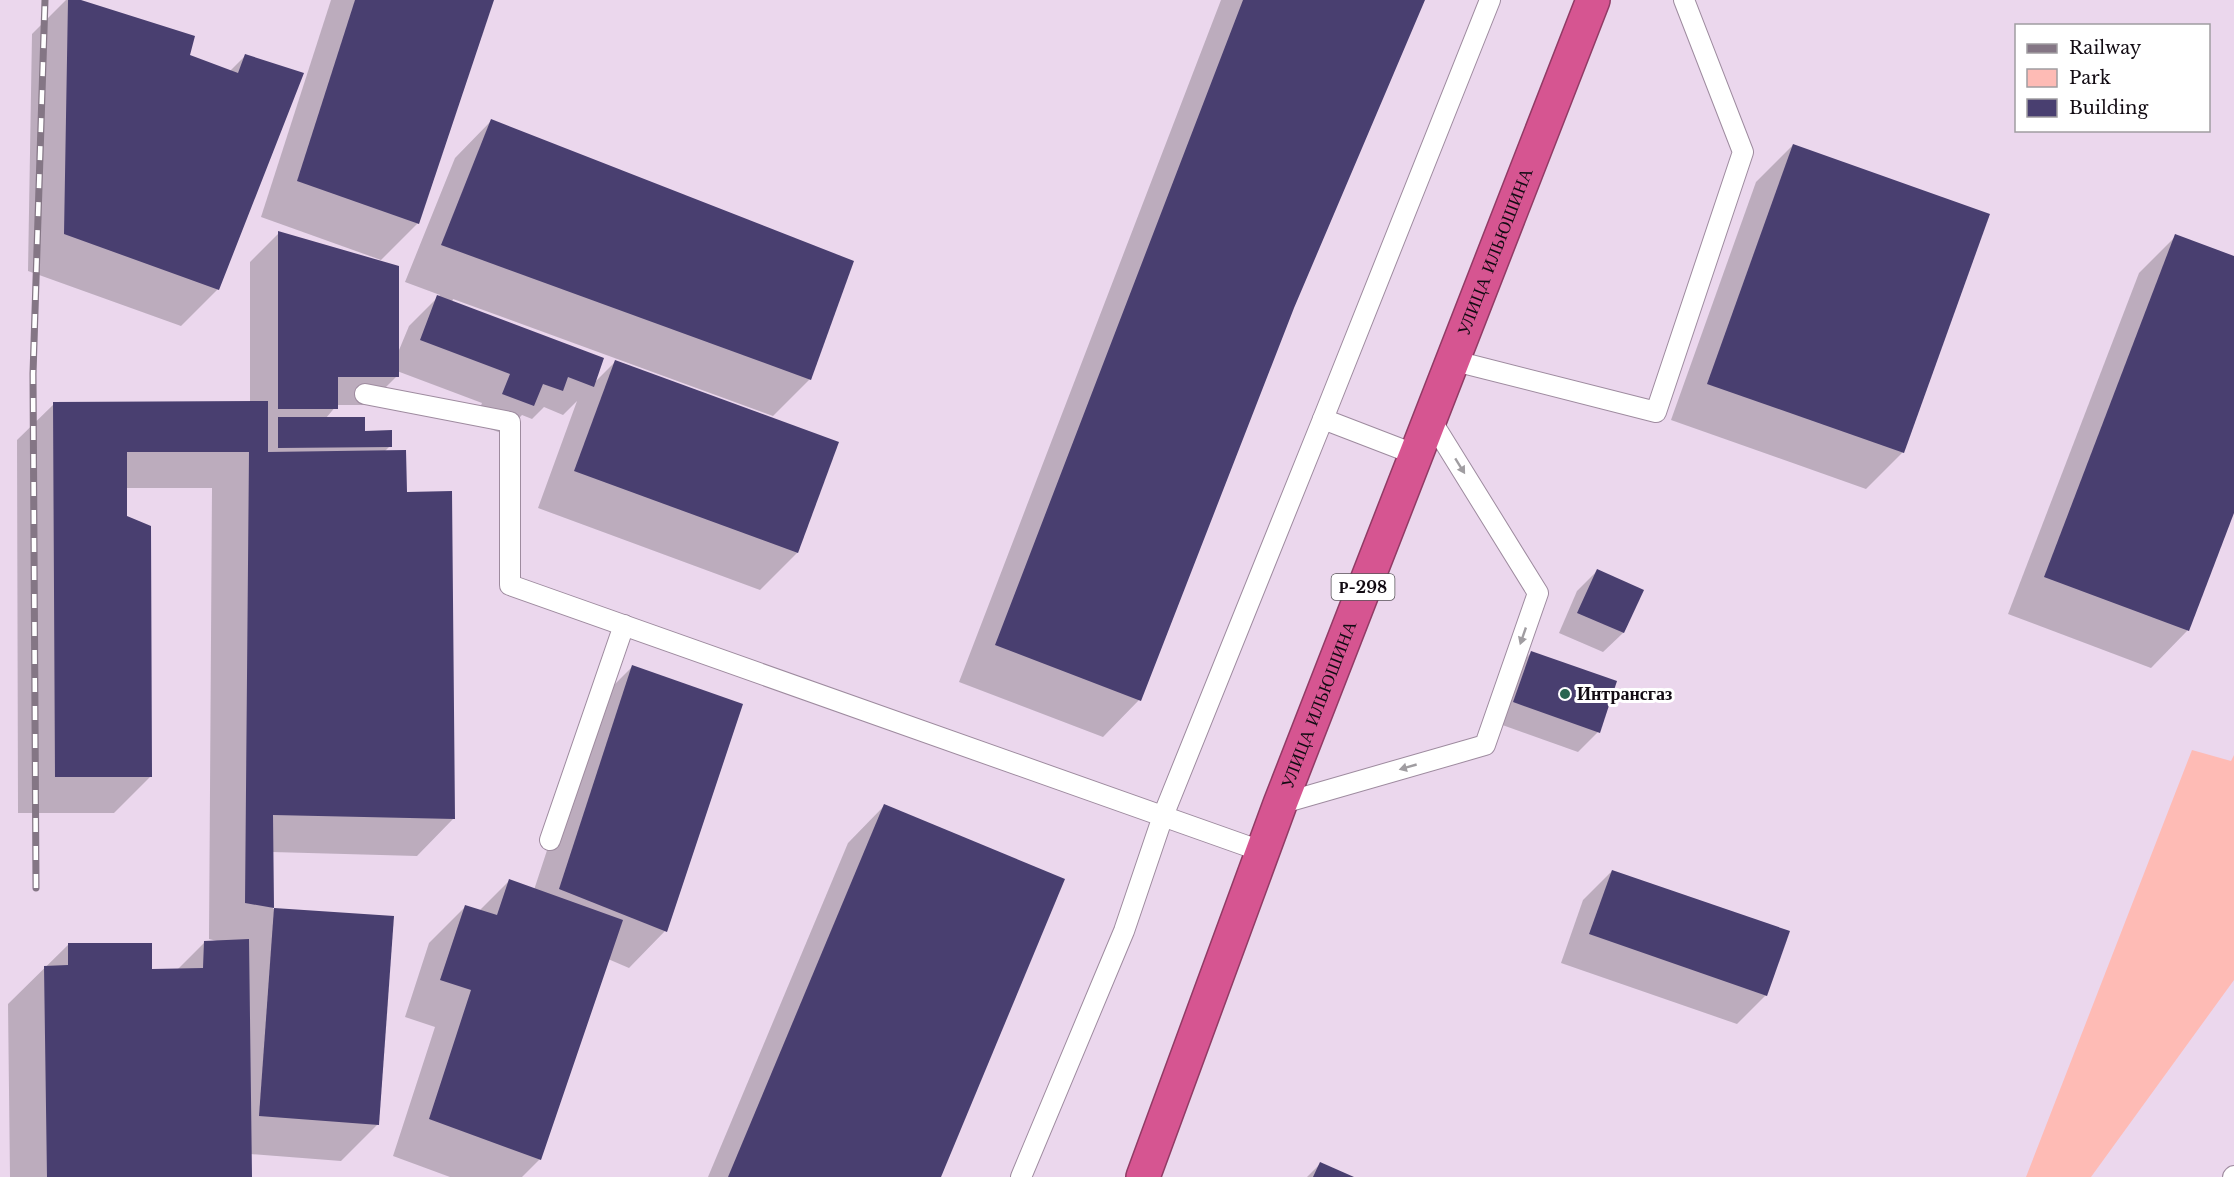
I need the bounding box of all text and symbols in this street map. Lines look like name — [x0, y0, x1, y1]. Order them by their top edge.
legend — [2015, 24, 2210, 132]
text: Railway — [2069, 37, 2142, 59]
text: Park — [2069, 67, 2111, 89]
text: Building — [2069, 97, 2148, 119]
street label: УЛИЦА ИЛЬЮШИНА — [1452, 165, 1538, 339]
one-way arrow — [1454, 458, 1465, 474]
road number: Р-298 — [1332, 574, 1394, 600]
street label: УЛИЦА ИЛЬЮШИНА — [1276, 618, 1361, 792]
one-way arrow — [1517, 627, 1527, 645]
place label: Интрансгаз — [1577, 683, 1672, 705]
marker: Интрансгаз — [1558, 687, 1572, 701]
one-way arrow — [1399, 763, 1417, 772]

